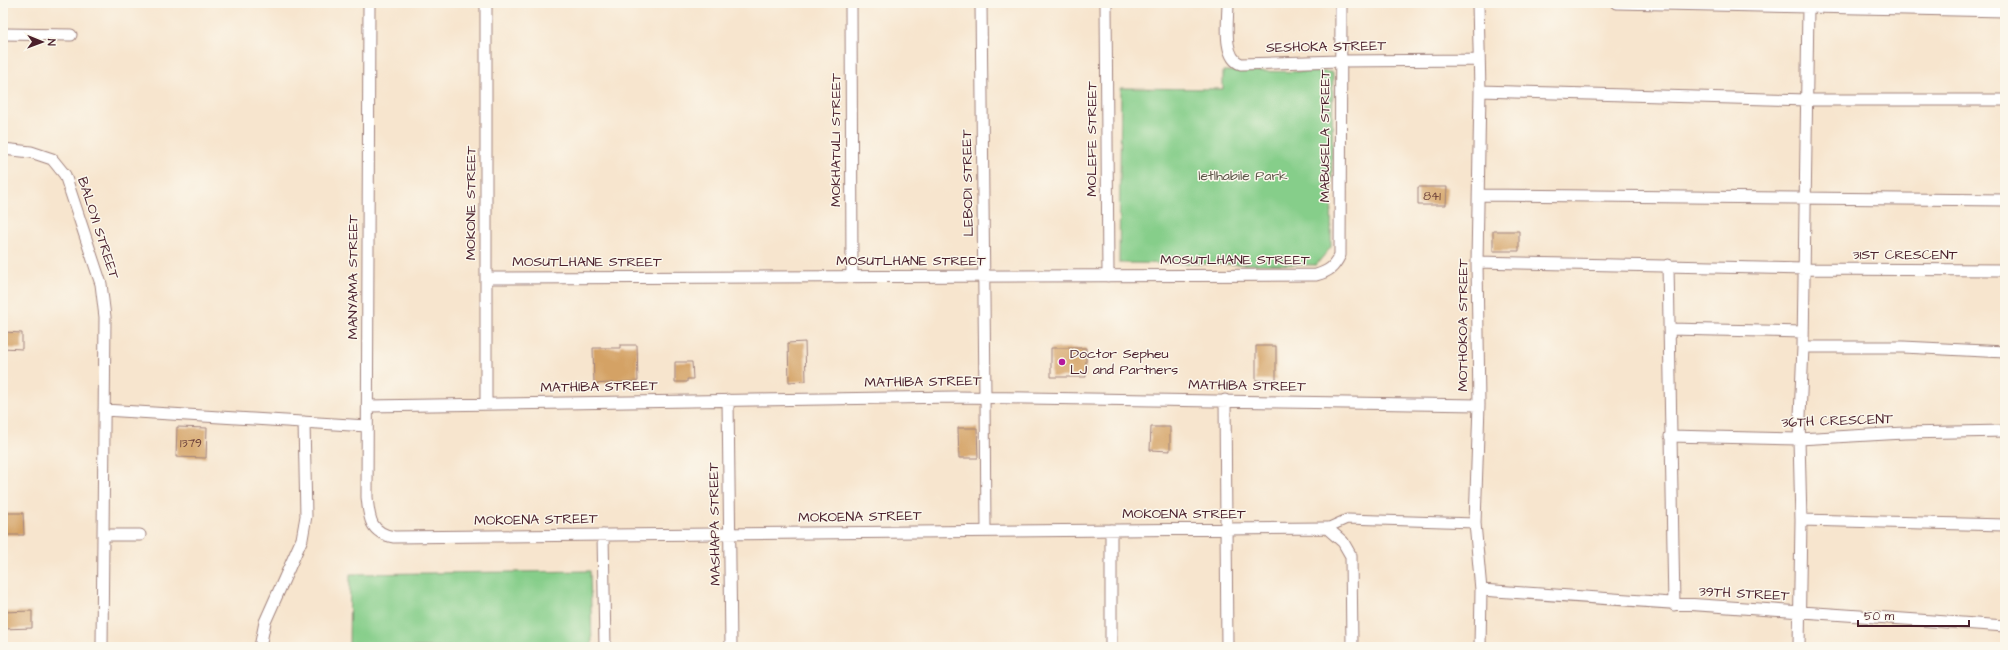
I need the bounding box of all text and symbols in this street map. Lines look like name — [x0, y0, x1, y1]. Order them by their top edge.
north arrow — [22, 22, 62, 62]
street label: SESHOKA STREET — [1266, 36, 1387, 58]
text: N — [44, 39, 59, 46]
street label: MABUSELA STREET — [1315, 69, 1335, 202]
street label: MOKHATULI STREET — [826, 73, 846, 207]
street label: MOLEFE STREET — [1082, 81, 1102, 197]
street label: LEBODI STREET — [957, 129, 979, 237]
street label: MOKONE STREET — [461, 145, 481, 260]
park label: letlhabile Park — [1198, 166, 1288, 186]
street label: BALOYI STREET — [72, 174, 124, 282]
house number: 841 — [1423, 188, 1441, 205]
street label: MANYAMA STREET — [343, 214, 363, 339]
street label: 31ST CRESCENT — [1852, 245, 1958, 265]
street label: MOSUTLHANE STREET — [1160, 250, 1310, 270]
street label: MOSUTLHANE STREET — [836, 251, 986, 271]
street label: MOSUTLHANE STREET — [512, 252, 662, 272]
street label: MOTHOKOA STREET — [1453, 258, 1473, 391]
place label: Doctor Sepheu LJ and Partners — [1070, 344, 1178, 380]
marker: Doctor Sepheu LJ and Partners — [1057, 357, 1067, 367]
street label: MATHIBA STREET — [864, 371, 982, 393]
street label: MATHIBA STREET — [1188, 375, 1306, 397]
street label: MATHIBA STREET — [540, 376, 658, 398]
street label: 36TH CRESCENT — [1781, 409, 1893, 433]
house number: 1379 — [180, 435, 202, 452]
street label: MASHAPA STREET — [704, 462, 726, 586]
street label: MOKOENA STREET — [1122, 504, 1246, 524]
street label: MOKOENA STREET — [798, 506, 922, 528]
street label: MOKOENA STREET — [474, 509, 598, 531]
street label: 39TH STREET — [1698, 582, 1790, 606]
scale bar — [1858, 602, 1969, 628]
text: 50 m — [1864, 608, 1895, 625]

